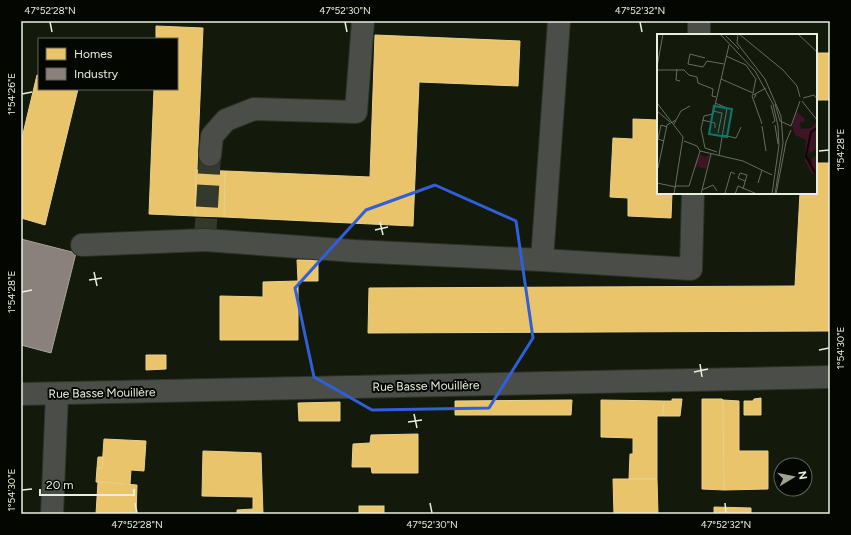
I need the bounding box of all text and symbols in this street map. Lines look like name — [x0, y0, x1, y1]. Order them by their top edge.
text: 47°52'28"N — [24, 4, 76, 17]
text: 47°52'30"N — [319, 4, 371, 17]
text: 47°52'32"N — [615, 4, 665, 17]
inset map — [657, 34, 817, 194]
legend — [38, 38, 178, 90]
text: Homes — [74, 47, 113, 61]
text: Industry — [74, 67, 119, 81]
text: 1°54'26"E — [5, 73, 18, 115]
text: 1°54'28"E — [834, 129, 847, 171]
text: 1°54'28"E — [5, 271, 18, 313]
text: 1°54'30"E — [834, 327, 847, 369]
street label: Rue Basse Mouillère — [372, 378, 480, 394]
street label: Rue Basse Mouillère — [48, 385, 156, 401]
north arrow — [773, 457, 813, 497]
text: 1°54'30"E — [5, 469, 18, 511]
text: N — [795, 470, 809, 481]
scale bar — [40, 471, 134, 497]
text: 20 m — [46, 478, 74, 492]
text: 47°52'28"N — [111, 518, 163, 531]
text: 47°52'30"N — [406, 518, 458, 531]
text: 47°52'32"N — [701, 518, 751, 531]

